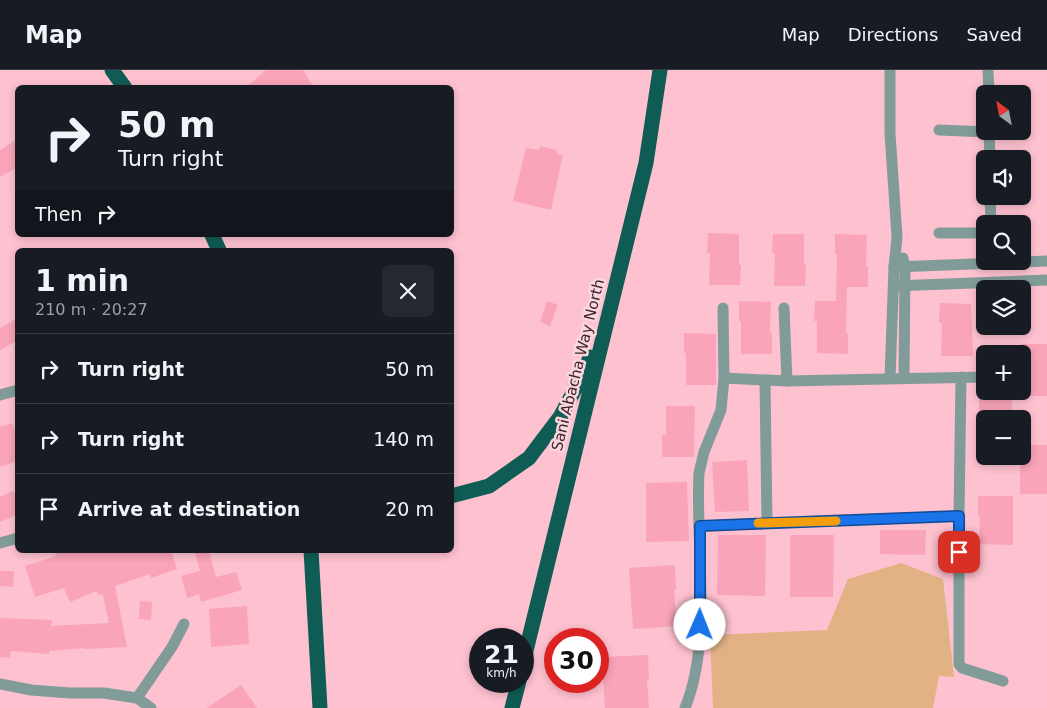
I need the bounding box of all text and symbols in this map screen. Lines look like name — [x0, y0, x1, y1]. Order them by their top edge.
text: Map — [25, 21, 82, 49]
text: Map — [782, 24, 820, 45]
text: Directions — [848, 24, 938, 45]
text: Saved — [966, 24, 1022, 45]
north arrow — [976, 85, 1031, 140]
map controls — [976, 85, 1031, 465]
icon: right — [35, 105, 100, 170]
text: 50 m — [118, 105, 215, 145]
text: Turn right — [118, 146, 223, 171]
button: sound — [976, 150, 1031, 205]
icon: right — [92, 200, 120, 228]
text: Then — [35, 203, 82, 225]
button: search — [976, 215, 1031, 270]
text: 1 min — [35, 263, 129, 298]
button: close — [382, 265, 434, 317]
street label: Sani Abacha Way North — [548, 277, 608, 453]
button: layers — [976, 280, 1031, 335]
text: 210 m · 20:27 — [35, 300, 148, 319]
button: + — [976, 345, 1031, 400]
icon: right — [35, 355, 63, 383]
text: Turn right — [78, 358, 184, 380]
text: 50 m — [385, 358, 434, 380]
button: − — [976, 410, 1031, 465]
icon: right — [35, 425, 63, 453]
text: Turn right — [78, 428, 184, 450]
text: 140 m — [373, 428, 434, 450]
icon: arrive — [35, 495, 63, 523]
text: Arrive at destination — [78, 498, 300, 520]
text: 20 m — [385, 498, 434, 520]
pin — [938, 531, 980, 573]
icon: arrive — [945, 538, 973, 566]
position arrow — [673, 598, 725, 650]
speed limit sign: 30 — [544, 628, 609, 693]
text: 21 — [484, 640, 519, 669]
text: km/h — [486, 666, 517, 680]

